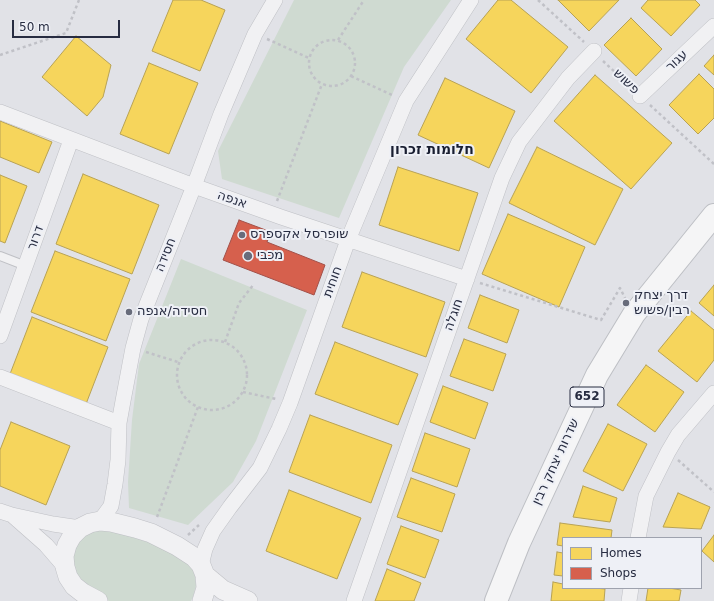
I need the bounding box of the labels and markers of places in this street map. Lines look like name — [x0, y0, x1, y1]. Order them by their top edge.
place label: שופרסל אקספרס — [250, 227, 348, 243]
marker: שופרסל אקספרס — [237, 230, 247, 240]
place label: מכבי — [257, 248, 283, 264]
marker: מכבי — [242, 250, 254, 262]
place label: דרך יצחק רבין/פשוש — [634, 288, 690, 319]
marker: דרך יצחק רבין/פשוש — [621, 298, 631, 308]
place label: חסידה/אנפה — [137, 304, 207, 320]
marker: חסידה/אנפה — [124, 307, 134, 317]

